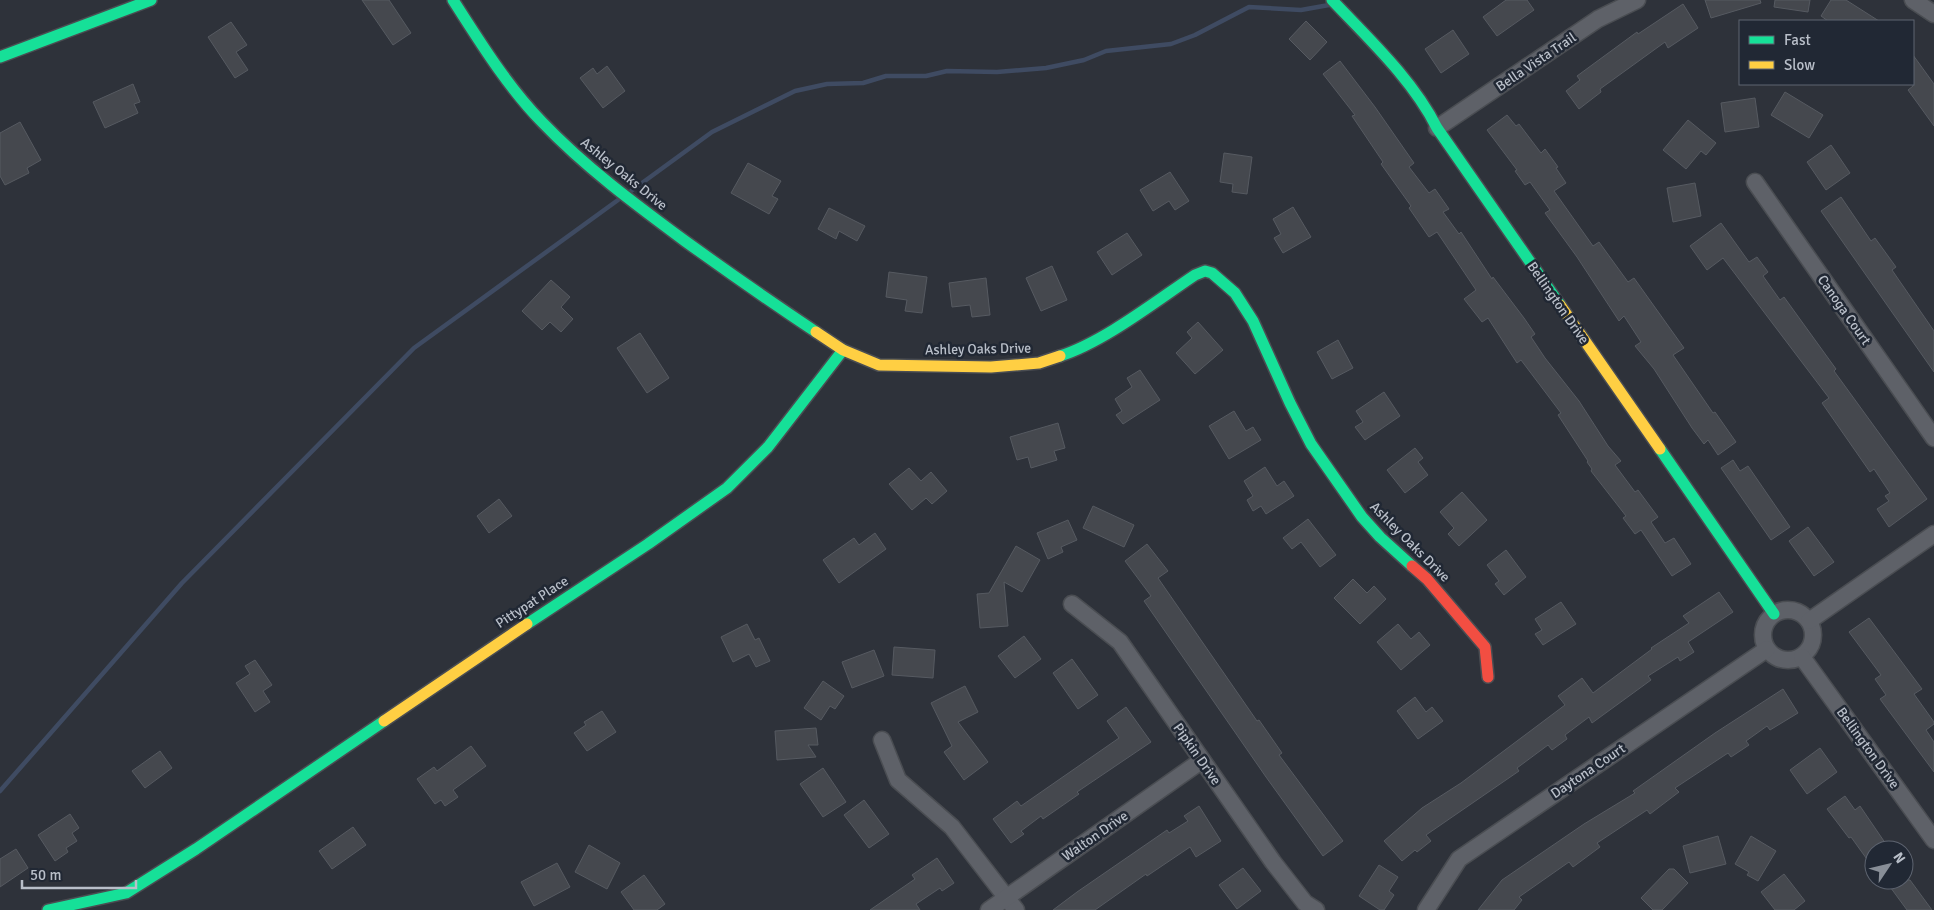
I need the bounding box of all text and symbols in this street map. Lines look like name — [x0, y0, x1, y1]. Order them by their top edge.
legend — [1739, 20, 1914, 85]
street label: Bella Vista Trail — [1493, 29, 1579, 95]
text: Fast — [1784, 31, 1811, 49]
text: Slow — [1784, 56, 1815, 74]
street label: Ashley Oaks Drive — [577, 134, 671, 214]
street label: Bellington Drive — [1523, 259, 1593, 347]
street label: Canoga Court — [1814, 272, 1874, 348]
street label: Ashley Oaks Drive — [925, 340, 1031, 358]
street label: Ashley Oaks Drive — [1366, 498, 1454, 586]
street label: Pittypat Place — [493, 572, 571, 632]
street label: Bellington Drive — [1833, 704, 1903, 792]
street label: Pipkin Drive — [1169, 720, 1225, 788]
street label: Daytona Court — [1548, 740, 1629, 802]
street label: Walton Drive — [1059, 807, 1131, 865]
north arrow — [1864, 840, 1914, 890]
text: N — [1889, 849, 1909, 867]
scale bar — [22, 858, 136, 890]
text: 50 m — [30, 866, 61, 884]

